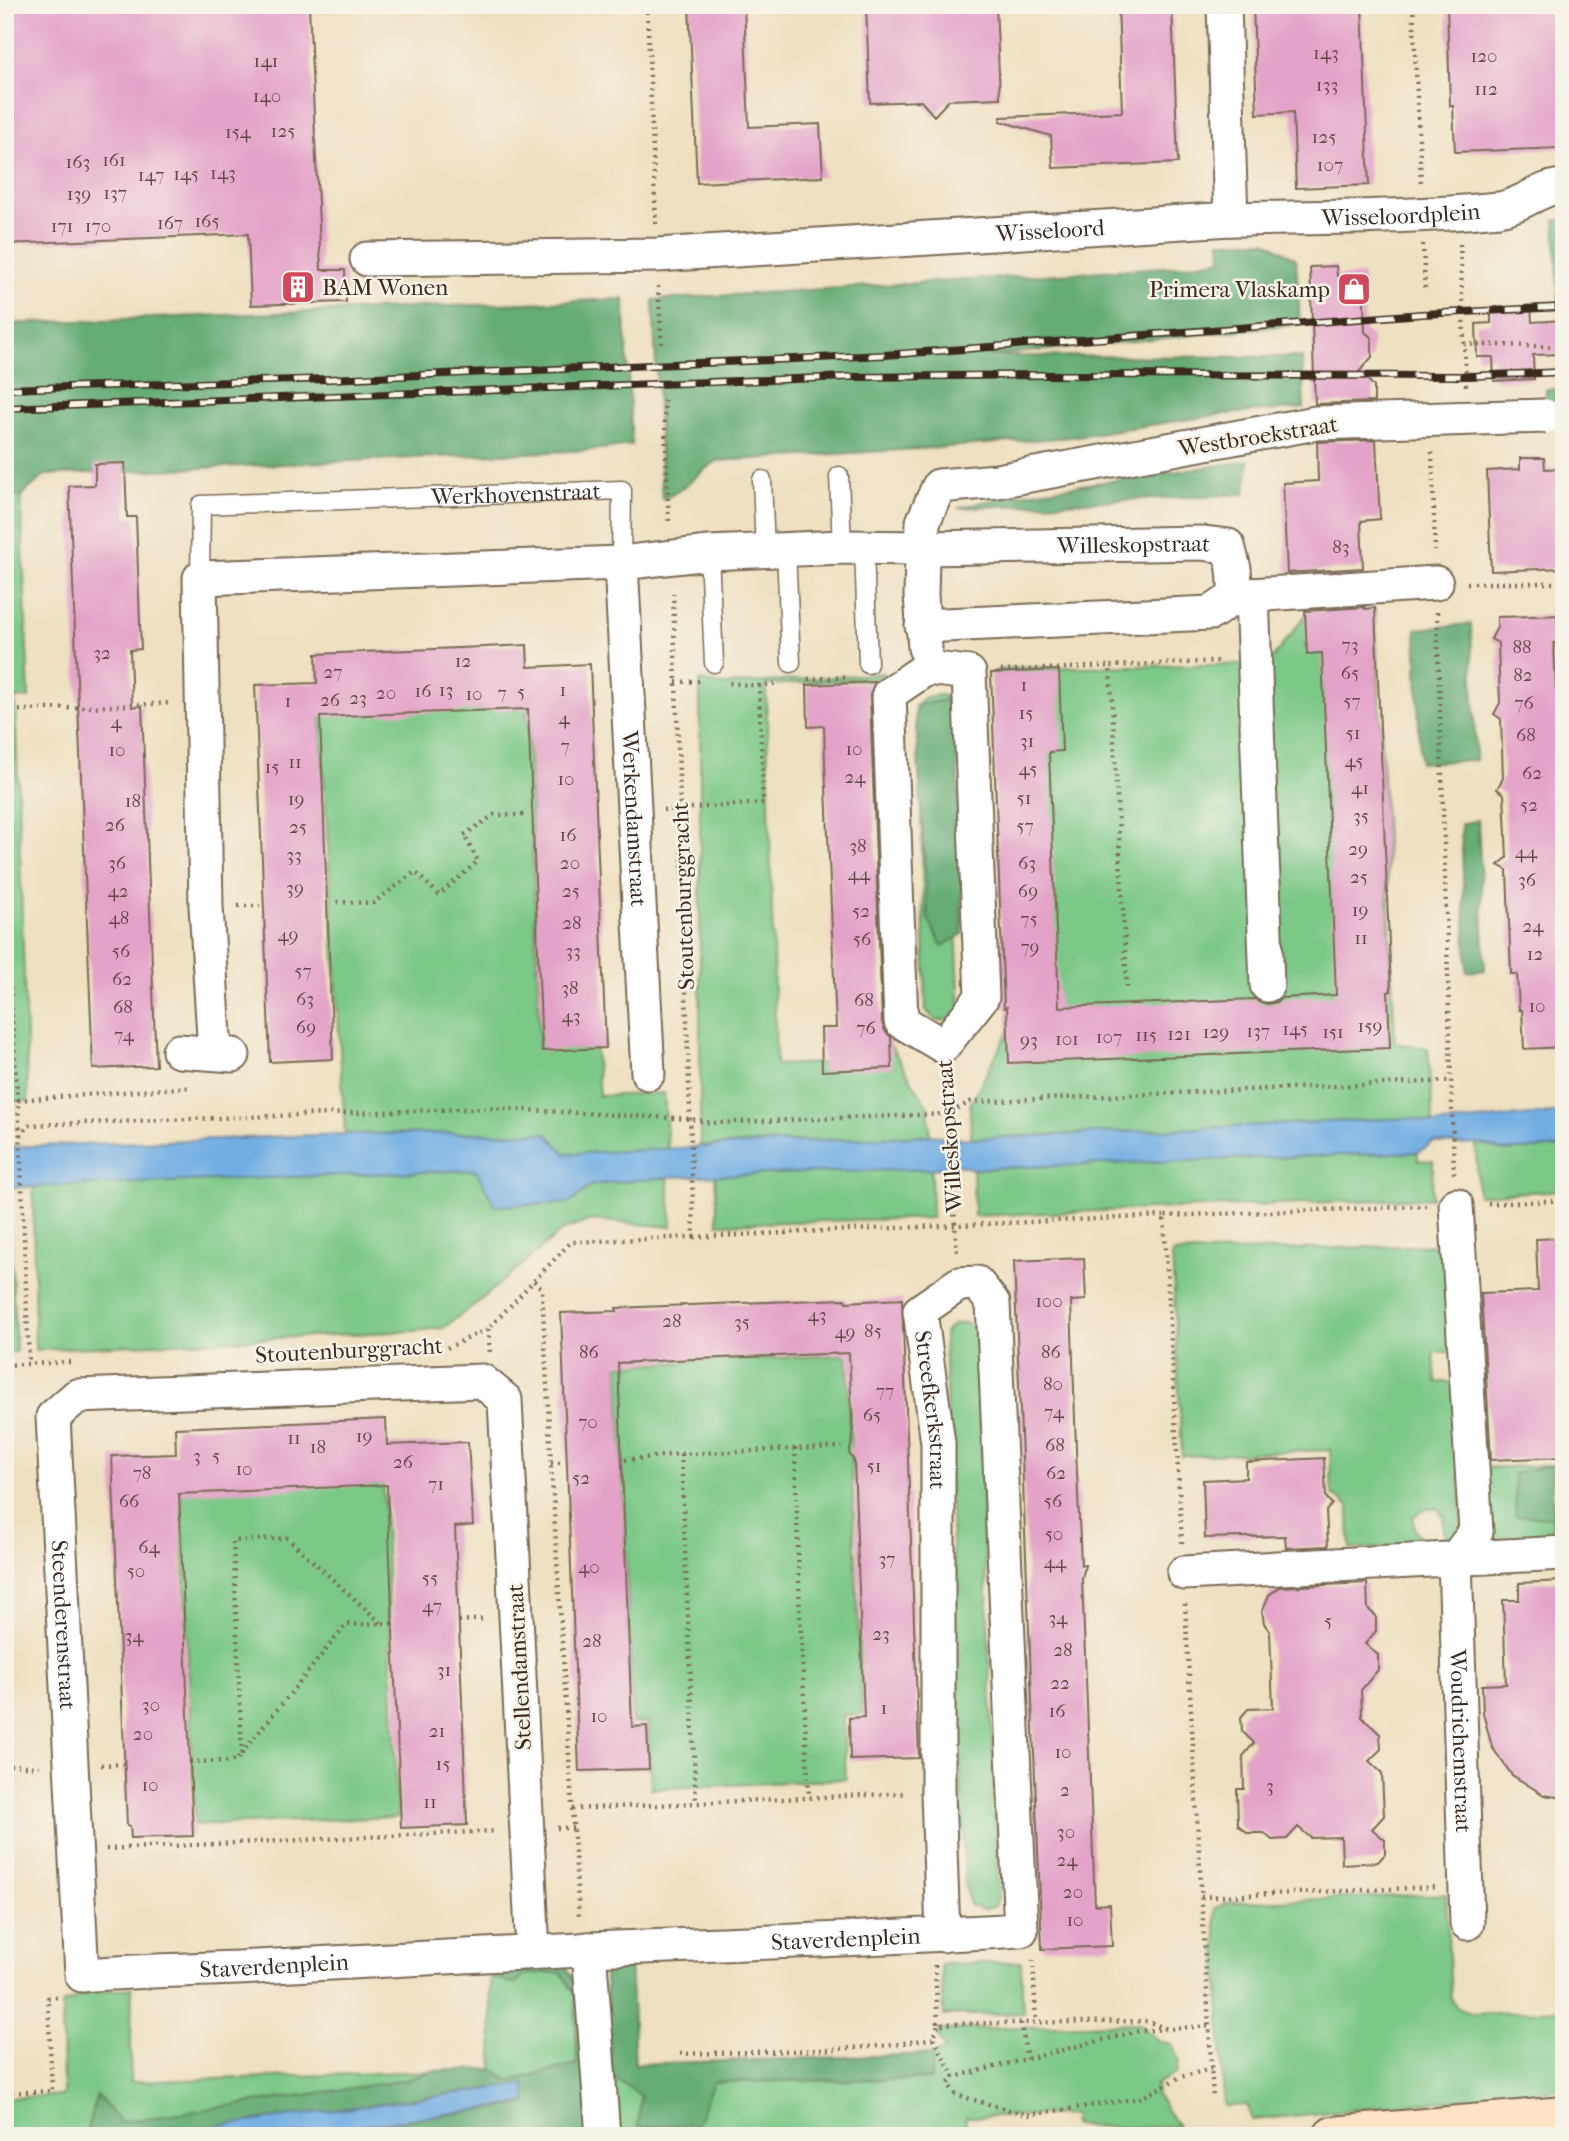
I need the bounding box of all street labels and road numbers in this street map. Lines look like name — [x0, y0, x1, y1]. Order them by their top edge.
street label: Wisseloordplein — [1320, 198, 1482, 232]
street label: Wisseloord — [994, 214, 1106, 248]
street label: Westbroekstraat — [1175, 411, 1340, 463]
street label: Werkhovenstraat — [430, 478, 601, 511]
street label: Willeskopstraat — [1056, 530, 1212, 560]
street label: Werkendamstraat — [616, 729, 652, 908]
street label: Stoutenburggracht — [667, 802, 700, 990]
street label: Willeskopstraat — [931, 1059, 968, 1214]
street label: Streefkerkstraat — [909, 1329, 951, 1490]
street label: Stoutenburggracht — [254, 1332, 444, 1369]
street label: Steenderenstraat — [45, 1539, 81, 1711]
street label: Stellendamstraat — [502, 1583, 537, 1751]
street label: Woudrichemstraat — [1444, 1648, 1477, 1833]
street label: Staverdenplein — [770, 1922, 922, 1956]
street label: Staverdenplein — [199, 1948, 350, 1983]

